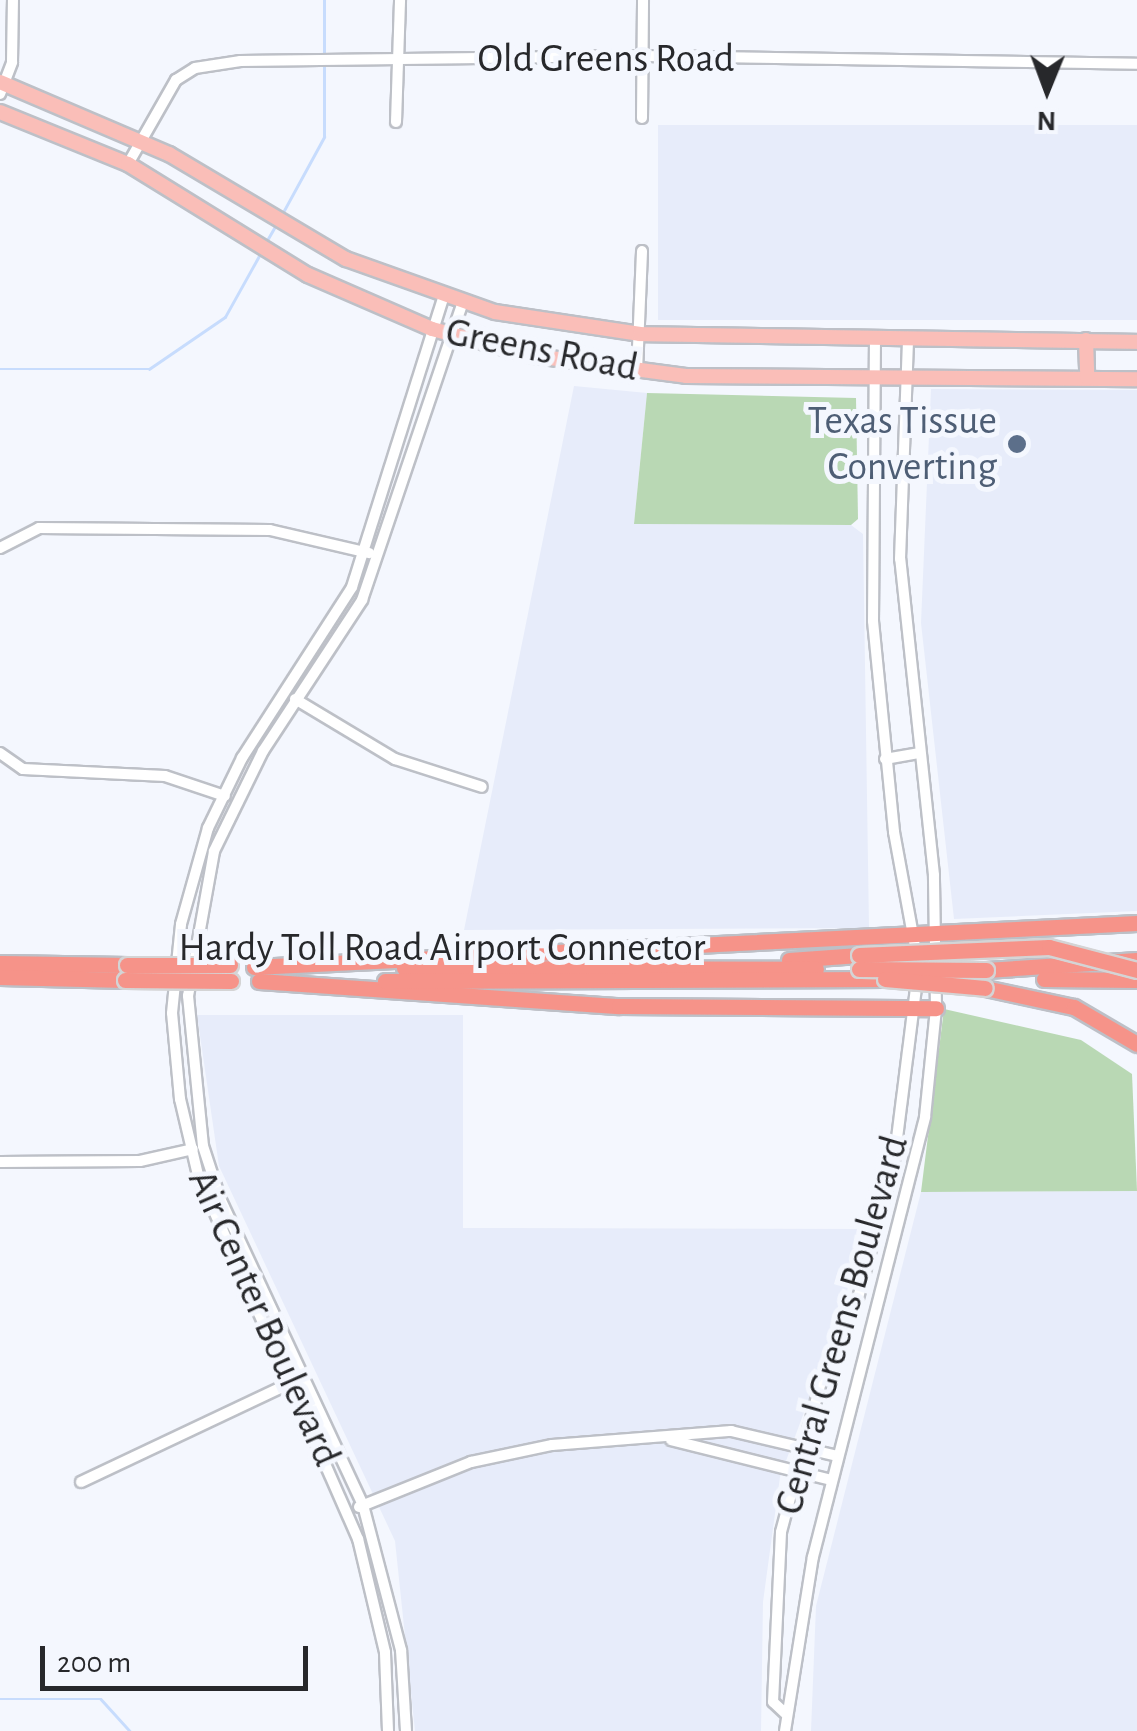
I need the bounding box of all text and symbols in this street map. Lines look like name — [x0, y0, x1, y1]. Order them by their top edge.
street label: Old Greens Road — [477, 35, 735, 83]
north arrow — [997, 40, 1097, 140]
text: N — [1036, 106, 1056, 134]
street label: Greens Road — [442, 308, 642, 392]
place label: Texas Tissue Converting — [807, 397, 997, 491]
marker: Texas Tissue Converting — [1006, 433, 1028, 455]
street label: Hardy Toll Road Airport Connector — [179, 924, 705, 972]
street label: Central Greens Boulevard — [765, 1130, 919, 1520]
street label: Air Center Boulevard — [177, 1163, 351, 1473]
scale bar — [45, 1626, 312, 1688]
text: 200 m — [57, 1648, 131, 1678]

